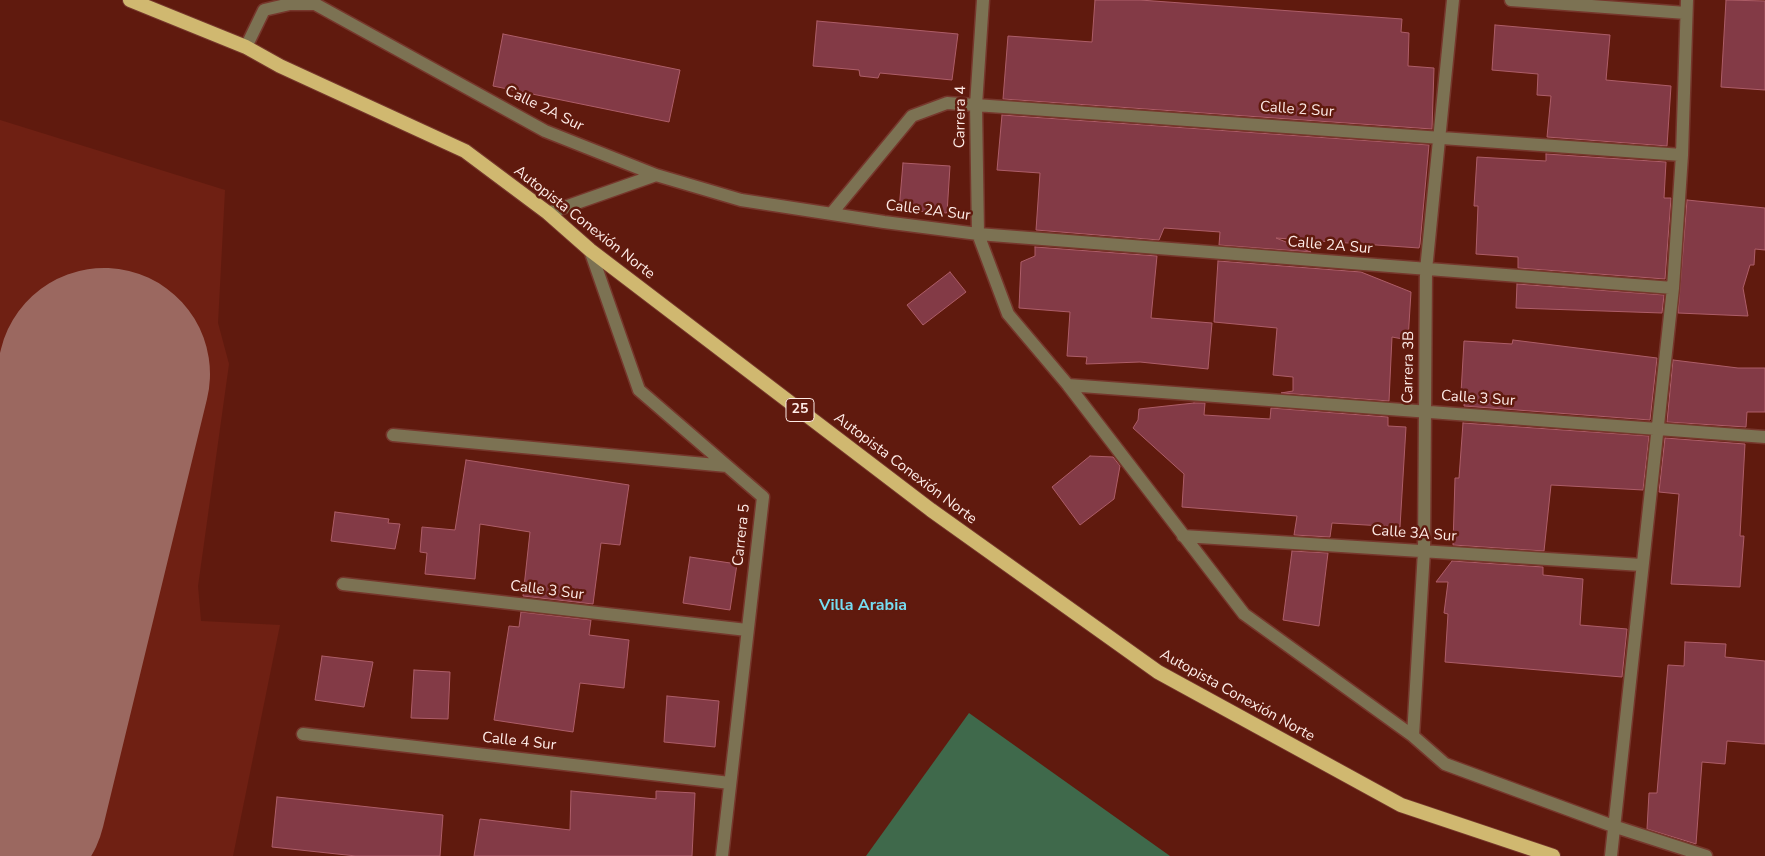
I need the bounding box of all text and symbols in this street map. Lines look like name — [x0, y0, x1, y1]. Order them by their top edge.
street label: Calle 2A Sur — [502, 82, 586, 136]
street label: Carrera 4 — [951, 86, 971, 148]
street label: Calle 2 Sur — [1259, 98, 1335, 122]
street label: Autopista Conexión Norte — [510, 162, 658, 284]
street label: Calle 2A Sur — [885, 197, 971, 225]
street label: Calle 2A Sur — [1287, 233, 1373, 259]
street label: Carrera 3B — [1399, 331, 1419, 403]
street label: Calle 3 Sur — [1440, 387, 1516, 411]
road number: 25 — [786, 398, 814, 422]
street label: Autopista Conexión Norte — [830, 409, 980, 529]
street label: Carrera 5 — [730, 503, 754, 567]
street label: Calle 3A Sur — [1371, 522, 1457, 546]
street label: Calle 3 Sur — [509, 578, 585, 604]
district label: Villa Arabia — [819, 596, 907, 616]
street label: Autopista Conexión Norte — [1157, 646, 1317, 746]
street label: Calle 4 Sur — [481, 729, 557, 755]

